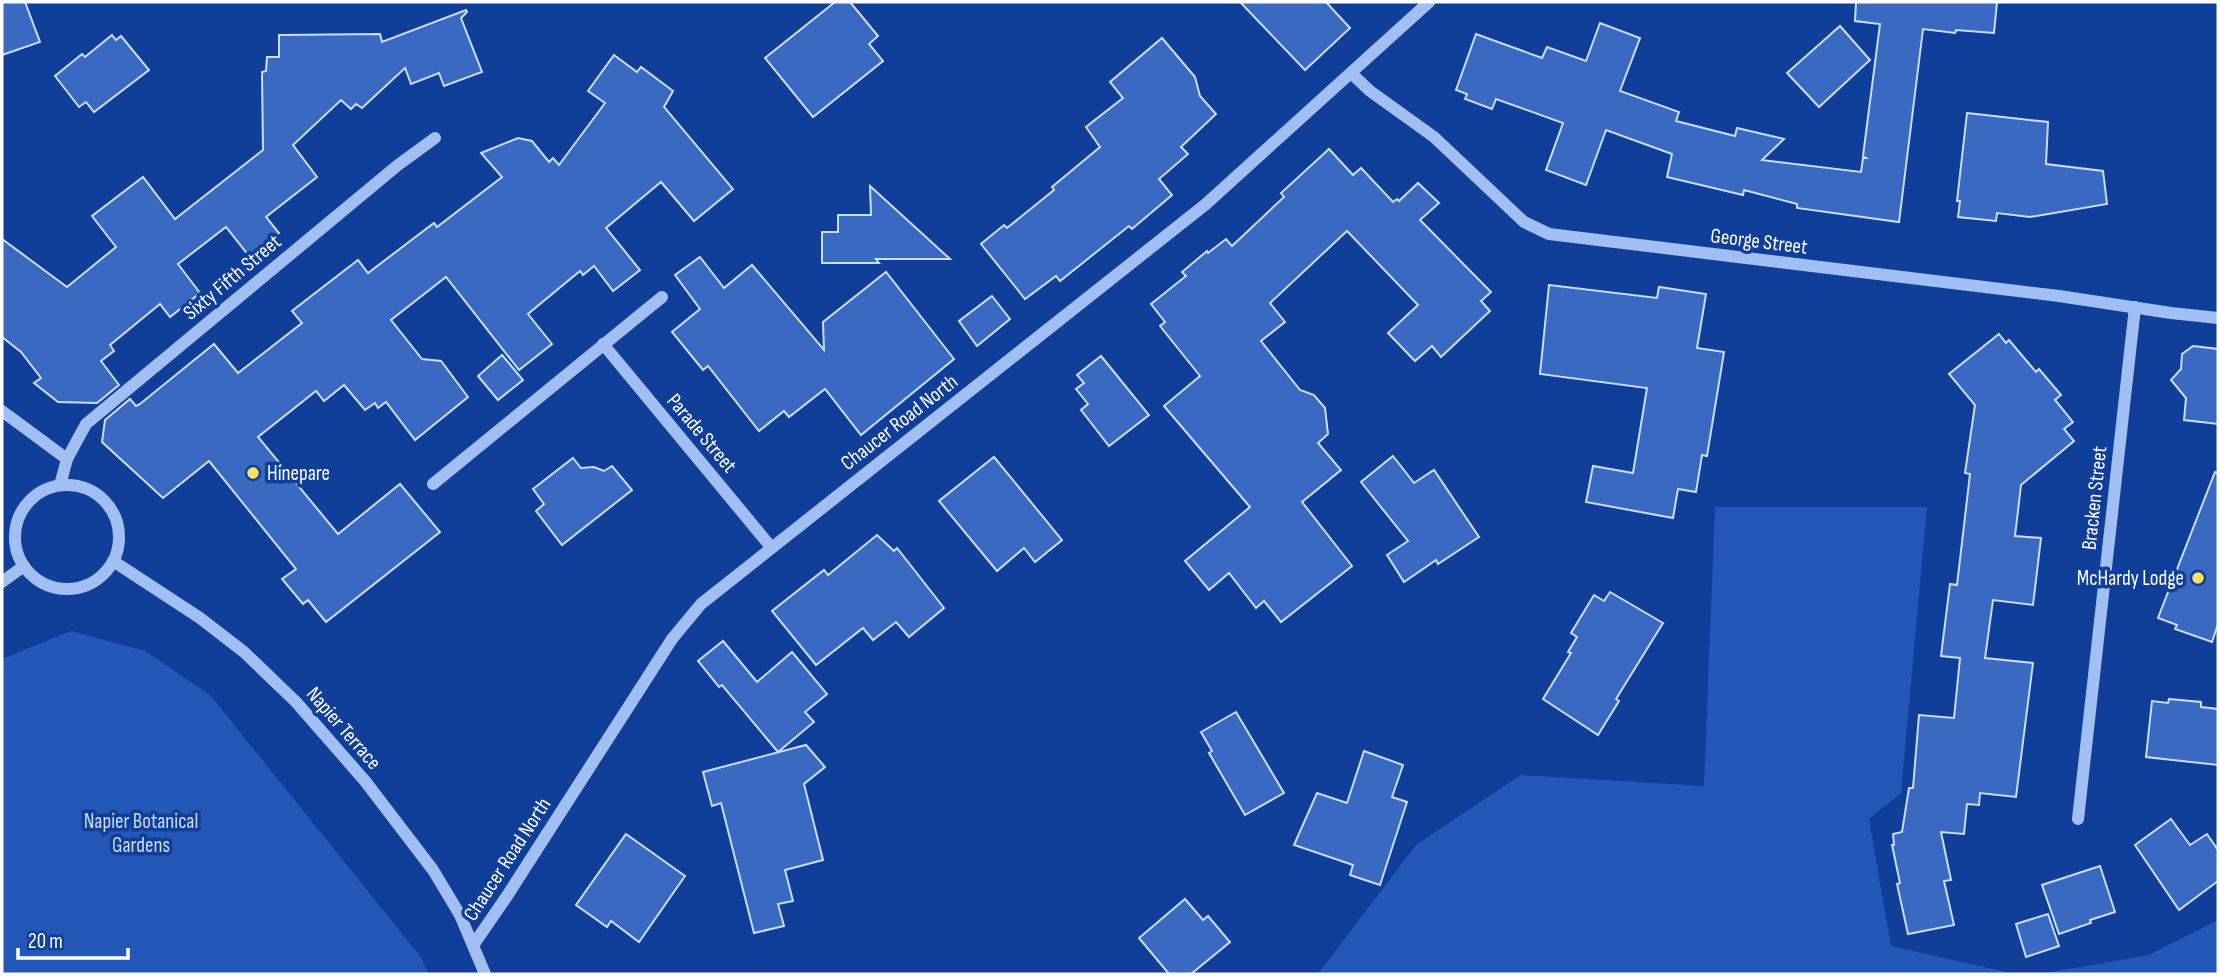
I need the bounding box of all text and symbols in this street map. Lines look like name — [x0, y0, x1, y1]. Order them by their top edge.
street label: George Street — [1709, 223, 1809, 260]
street label: Sixty Fifth Street — [178, 229, 286, 325]
street label: Chaucer Road North — [836, 369, 963, 476]
street label: Parade Street — [661, 389, 742, 478]
street label: Bracken Street — [2077, 445, 2112, 551]
place label: Hinepare — [267, 461, 330, 486]
marker: Hinepare — [245, 465, 261, 481]
place label: McHardy Lodge — [2077, 566, 2184, 591]
marker: McHardy Lodge — [2190, 570, 2206, 586]
street label: Napier Terrace — [301, 682, 386, 775]
street label: Chaucer Road North — [458, 793, 556, 925]
park label: Napier Botanical Gardens — [84, 809, 198, 858]
scale bar — [18, 916, 128, 960]
text: 20 m — [28, 929, 63, 954]

